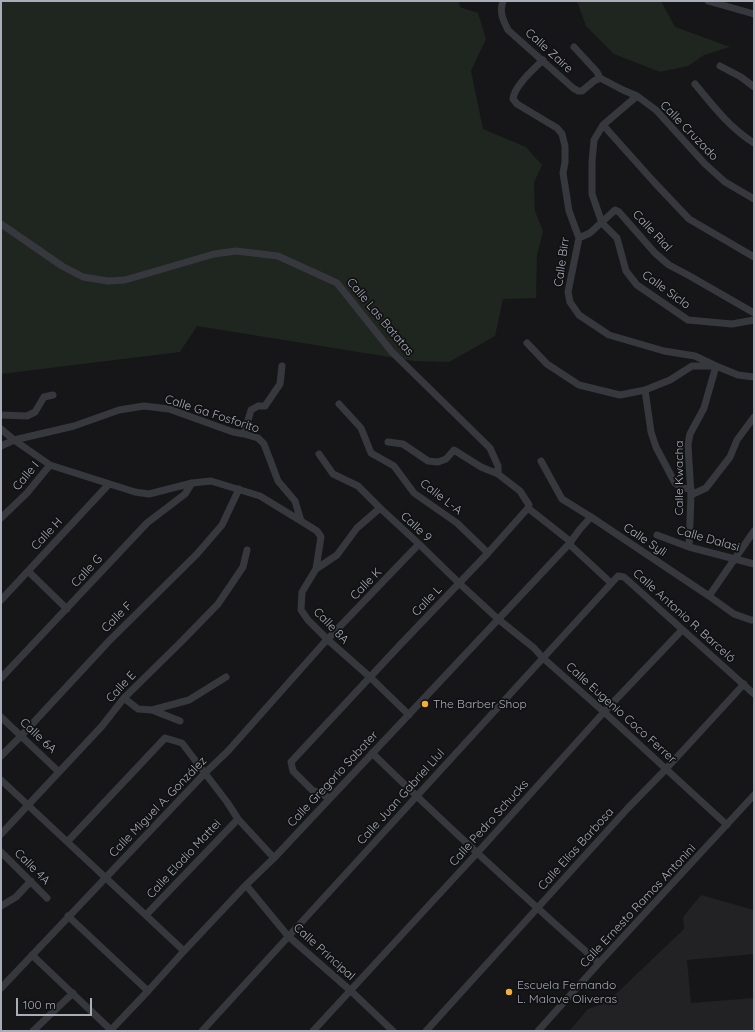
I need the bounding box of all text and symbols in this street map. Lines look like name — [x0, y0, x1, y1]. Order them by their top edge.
street label: Calle Zaire — [522, 26, 576, 76]
street label: Calle Cruzado — [657, 98, 721, 164]
street label: Calle Rial — [629, 207, 675, 255]
street label: Calle Birr — [551, 236, 573, 288]
street label: Calle Siclo — [639, 268, 693, 312]
street label: Calle Las Batatas — [343, 275, 417, 359]
street label: Calle Ga Fosforito — [163, 392, 261, 436]
street label: Calle Kwacha — [672, 440, 686, 516]
street label: Calle I — [10, 459, 42, 493]
street label: Calle L-A — [417, 476, 465, 518]
street label: Calle 9 — [397, 509, 435, 545]
street label: Calle H — [28, 515, 66, 553]
street label: Calle Syli — [620, 520, 670, 560]
street label: Calle Dalasi — [675, 523, 741, 555]
street label: Calle G — [68, 552, 106, 590]
street label: Calle K — [347, 565, 385, 603]
street label: Calle Antonio R. Barceló — [630, 566, 738, 666]
street label: Calle L — [409, 583, 445, 619]
street label: Calle F — [99, 599, 135, 635]
street label: Calle 8A — [310, 605, 352, 647]
street label: Calle Eugenio Coco Ferrer — [563, 660, 679, 766]
street label: Calle E — [103, 668, 139, 706]
place label: The Barber Shop — [433, 697, 527, 711]
marker: The Barber Shop — [420, 699, 430, 709]
street label: Calle 6A — [17, 715, 59, 757]
street label: Calle Gregorio Sabater — [285, 728, 381, 830]
street label: Calle Juan Gabriel Llul — [354, 746, 448, 848]
street label: Calle Miguel A. González — [106, 754, 210, 860]
street label: Calle Pedro Schucks — [446, 777, 532, 869]
street label: Calle Elías Barbosa — [535, 805, 617, 893]
street label: Calle Eladio Mattei — [144, 817, 224, 901]
street label: Calle Ernesto Ramos Antonini — [577, 841, 699, 971]
street label: Calle 4A — [11, 846, 53, 888]
street label: Calle Principal — [290, 921, 358, 983]
place label: Escuela Fernando L. Malave Oliveras — [517, 978, 617, 1006]
marker: Escuela Fernando L. Malave Oliveras — [504, 987, 514, 997]
scale bar — [18, 990, 94, 1016]
text: 100 m — [23, 997, 56, 1012]

